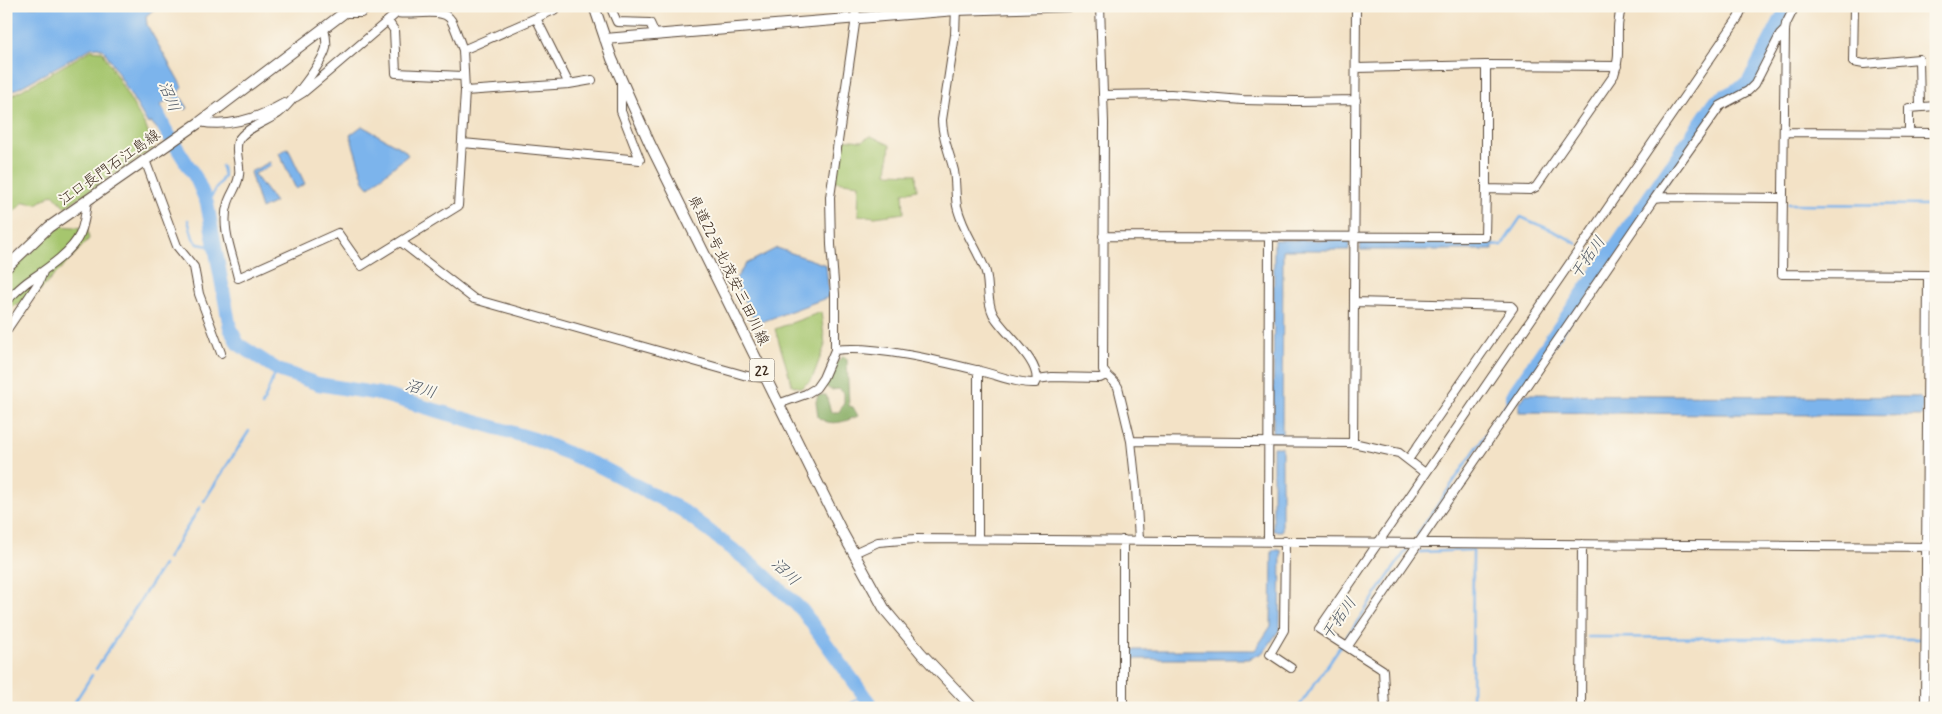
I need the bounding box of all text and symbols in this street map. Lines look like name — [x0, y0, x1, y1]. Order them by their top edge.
water label: 沼川 — [153, 78, 184, 115]
street label: 江口長門石江島線 — [55, 125, 164, 210]
street label: 県道22号北茂安三田川線 — [683, 192, 773, 349]
water label: 干拓川 — [1566, 232, 1611, 284]
road number: 22 — [750, 358, 774, 382]
water label: 沼川 — [402, 375, 439, 404]
water label: 沼川 — [766, 554, 804, 591]
water label: 干拓川 — [1317, 593, 1362, 645]

